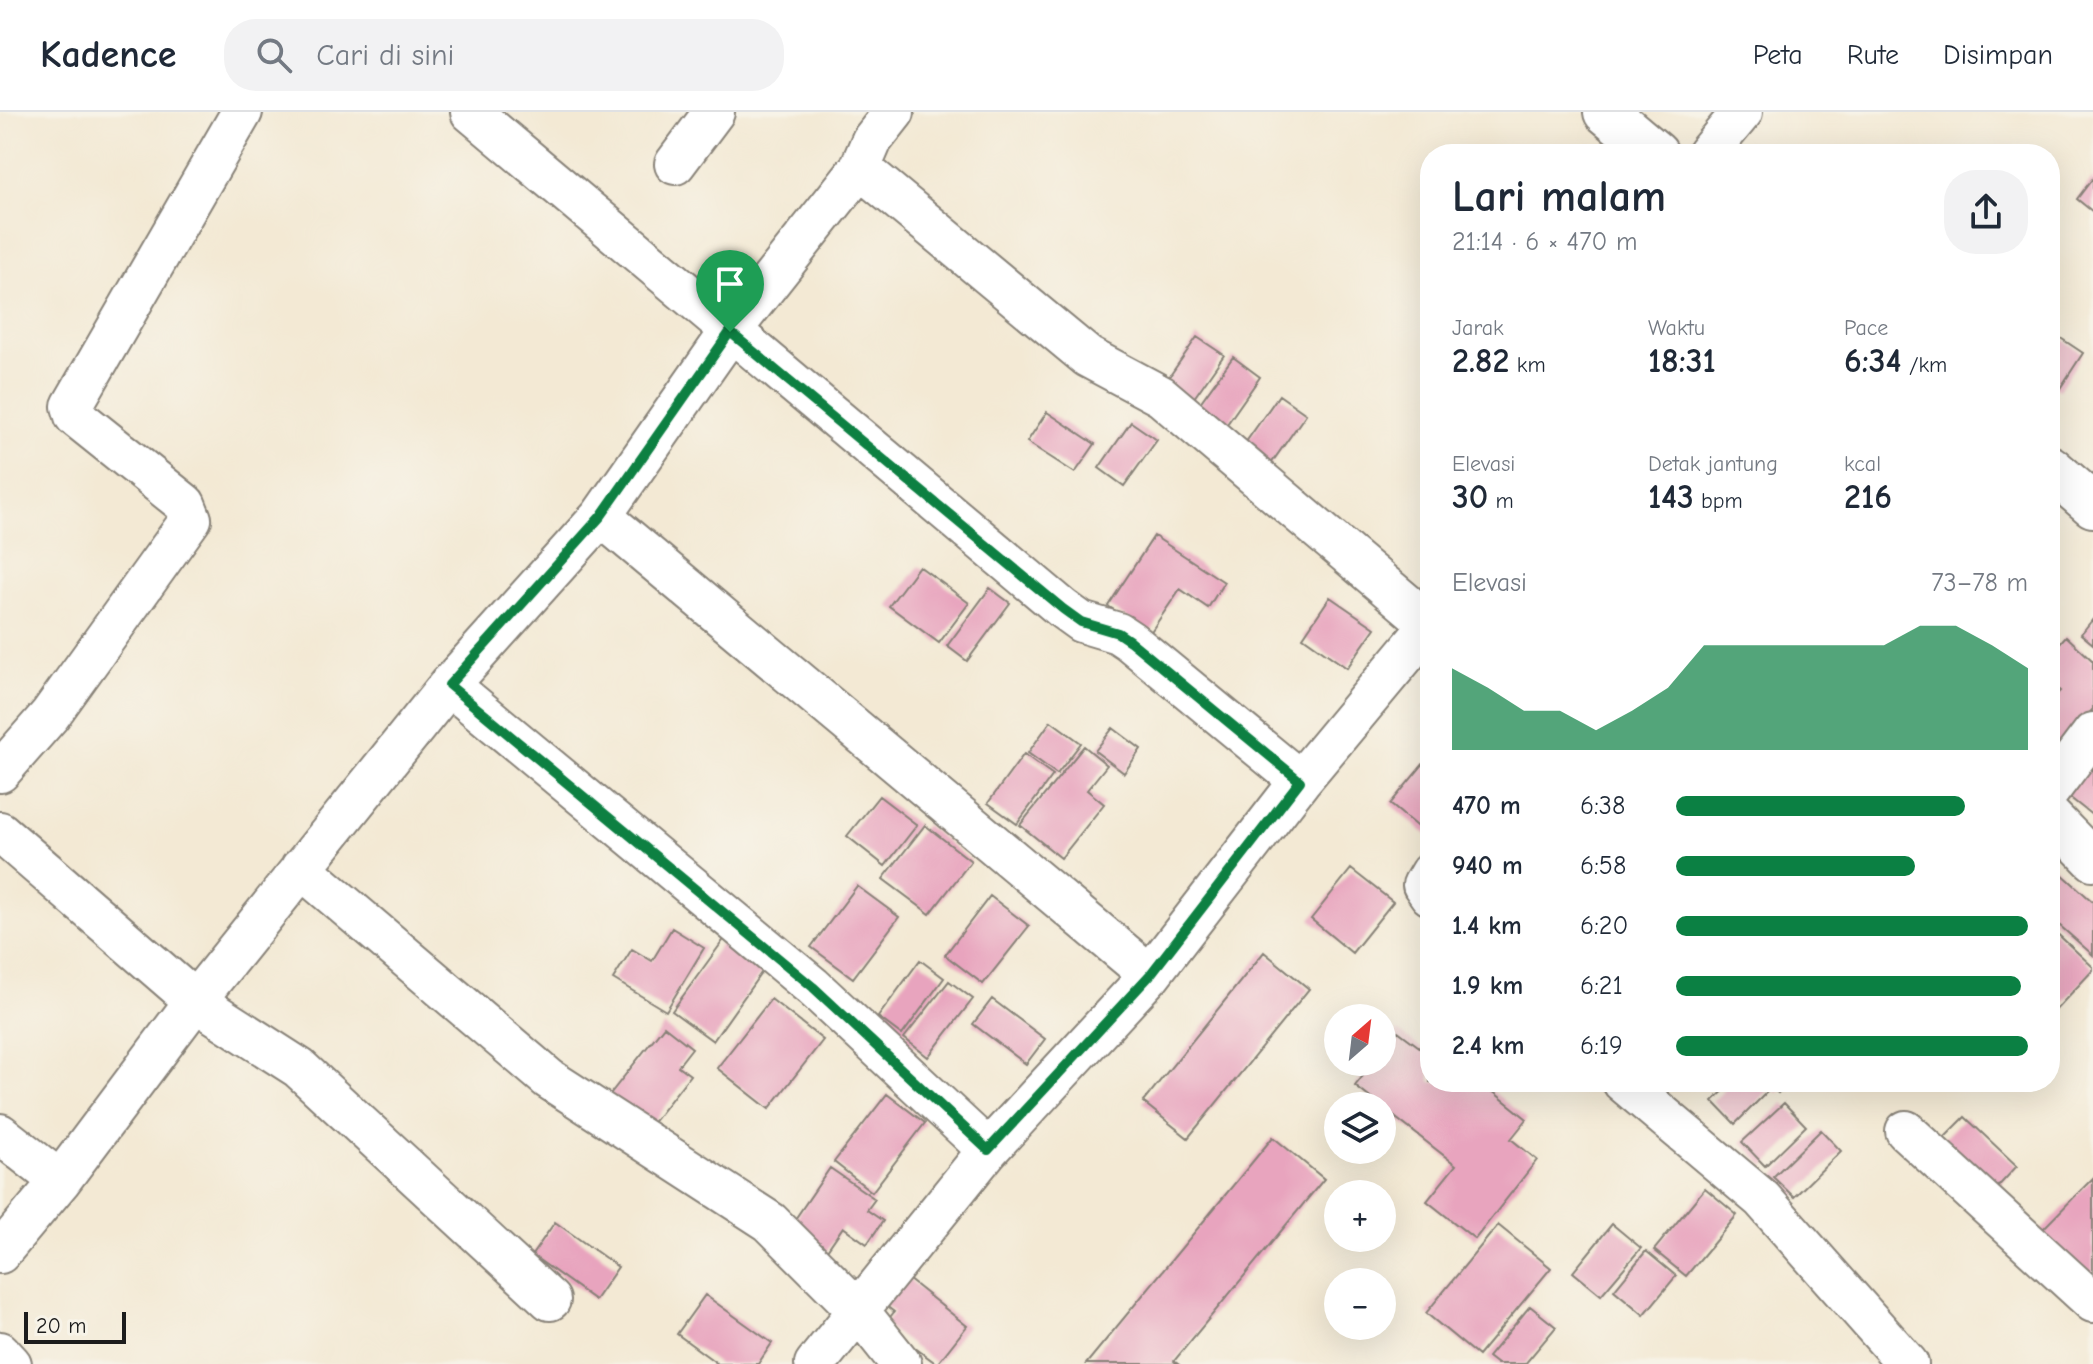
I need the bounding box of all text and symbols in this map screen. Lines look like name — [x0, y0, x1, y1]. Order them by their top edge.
search box — [224, 19, 784, 91]
text: Kadence — [40, 33, 176, 77]
icon: search — [252, 33, 296, 77]
text: Cari di sini — [316, 38, 454, 73]
text: Peta — [1753, 39, 1803, 71]
text: Rute — [1847, 39, 1899, 71]
text: Disimpan — [1943, 39, 2053, 71]
button: share — [1944, 170, 2028, 254]
text: Lari malam — [1452, 171, 1666, 222]
text: 21:14 · 6 × 470 m — [1452, 227, 1638, 257]
pin — [696, 250, 764, 332]
icon: arrive — [708, 262, 752, 306]
text: Jarak — [1452, 315, 1504, 341]
text: Waktu — [1648, 315, 1705, 341]
text: Pace — [1844, 315, 1888, 341]
text: 2.82 — [1452, 341, 1509, 381]
text: 18:31 — [1648, 341, 1716, 381]
text: 6:34 — [1844, 341, 1902, 381]
text: km — [1509, 352, 1546, 378]
text: /km — [1902, 352, 1947, 378]
text: Elevasi — [1452, 451, 1515, 477]
text: Detak jantung — [1648, 451, 1778, 477]
text: kcal — [1844, 451, 1881, 477]
text: 30 — [1452, 477, 1488, 517]
text: 143 — [1648, 477, 1694, 517]
text: 216 — [1844, 477, 1892, 517]
text: m — [1488, 488, 1514, 514]
text: bpm — [1694, 488, 1743, 514]
text: Elevasi — [1452, 568, 1527, 598]
text: 73–78 m — [1931, 568, 2028, 598]
text: 470 m — [1452, 791, 1521, 821]
text: 6:38 — [1580, 791, 1625, 821]
text: 940 m — [1452, 851, 1523, 881]
text: 6:58 — [1580, 851, 1626, 881]
text: 1.4 km — [1452, 911, 1522, 941]
text: 6:20 — [1580, 911, 1628, 941]
text: 1.9 km — [1452, 971, 1523, 1001]
text: 6:21 — [1580, 971, 1623, 1001]
north arrow — [1324, 1004, 1396, 1076]
map controls — [1324, 1004, 1396, 1340]
text: 2.4 km — [1452, 1031, 1524, 1061]
text: 6:19 — [1580, 1031, 1623, 1061]
button: layers — [1324, 1092, 1396, 1164]
button: + — [1324, 1180, 1396, 1252]
button: − — [1324, 1268, 1396, 1340]
scale bar — [24, 1308, 126, 1344]
text: 20 m — [36, 1313, 86, 1339]

